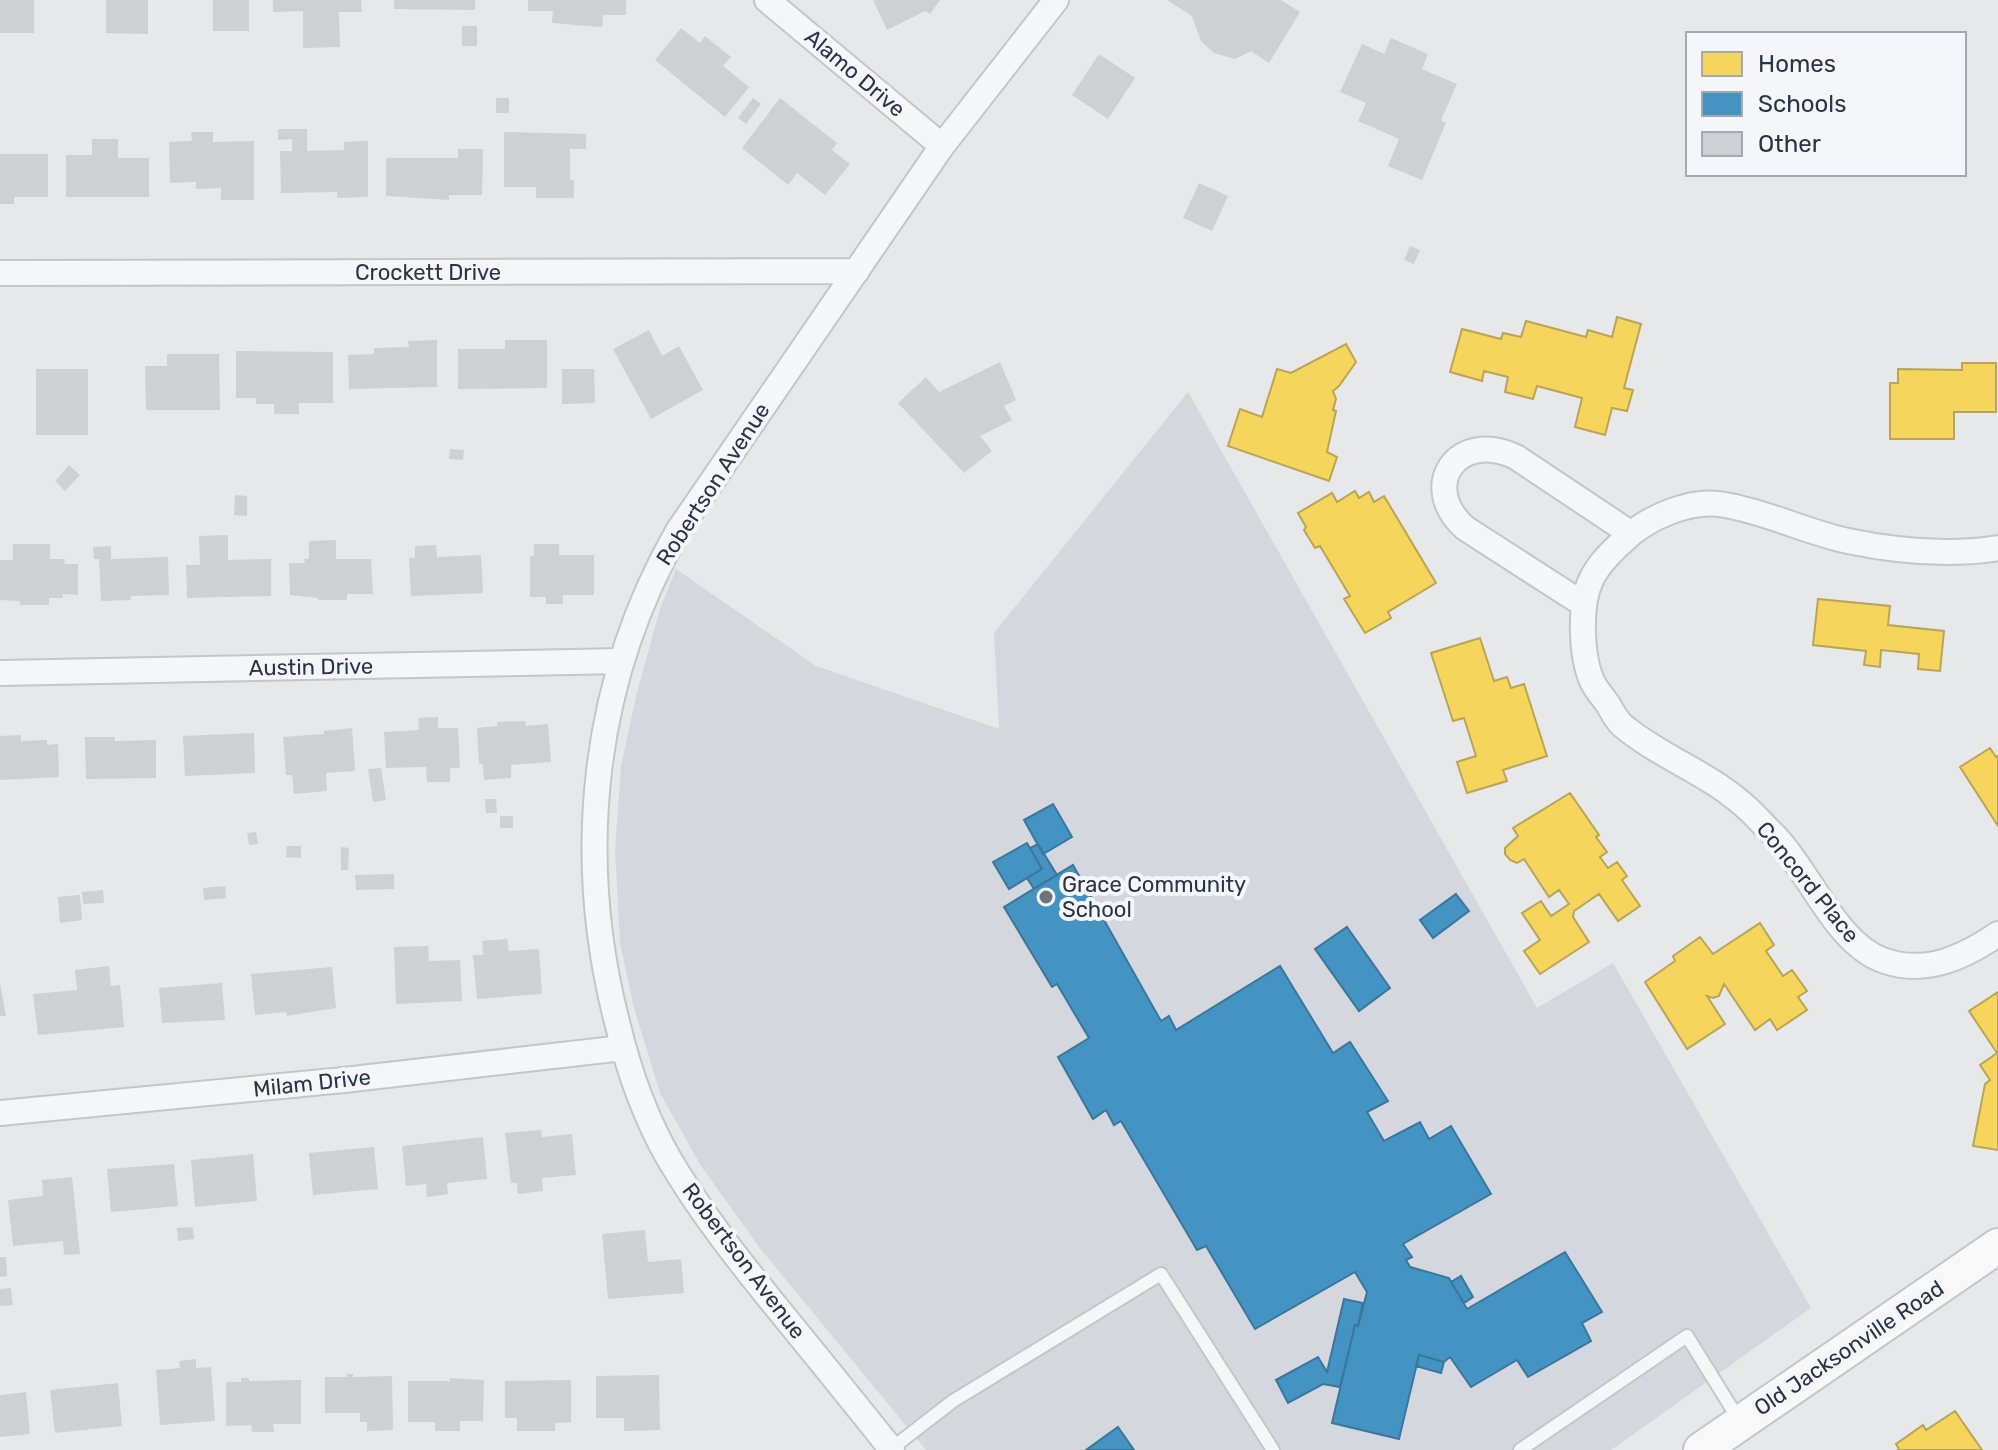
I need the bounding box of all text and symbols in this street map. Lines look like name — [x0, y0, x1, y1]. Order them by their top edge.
street label: Alamo Drive — [799, 23, 911, 123]
legend — [1686, 32, 1966, 176]
text: Homes — [1758, 50, 1836, 78]
text: Schools — [1758, 90, 1846, 118]
text: Other — [1758, 130, 1821, 158]
street label: Crockett Drive — [355, 259, 501, 286]
street label: Robertson Avenue — [650, 398, 776, 570]
street label: Austin Drive — [248, 652, 374, 682]
street label: Concord Place — [1751, 816, 1865, 948]
place label: Grace Community School — [1062, 871, 1246, 923]
marker: Grace Community School — [1037, 888, 1055, 906]
street label: Milam Drive — [252, 1063, 372, 1103]
street label: Robertson Avenue — [677, 1178, 811, 1344]
street label: Old Jacksonville Road — [1749, 1274, 1949, 1422]

